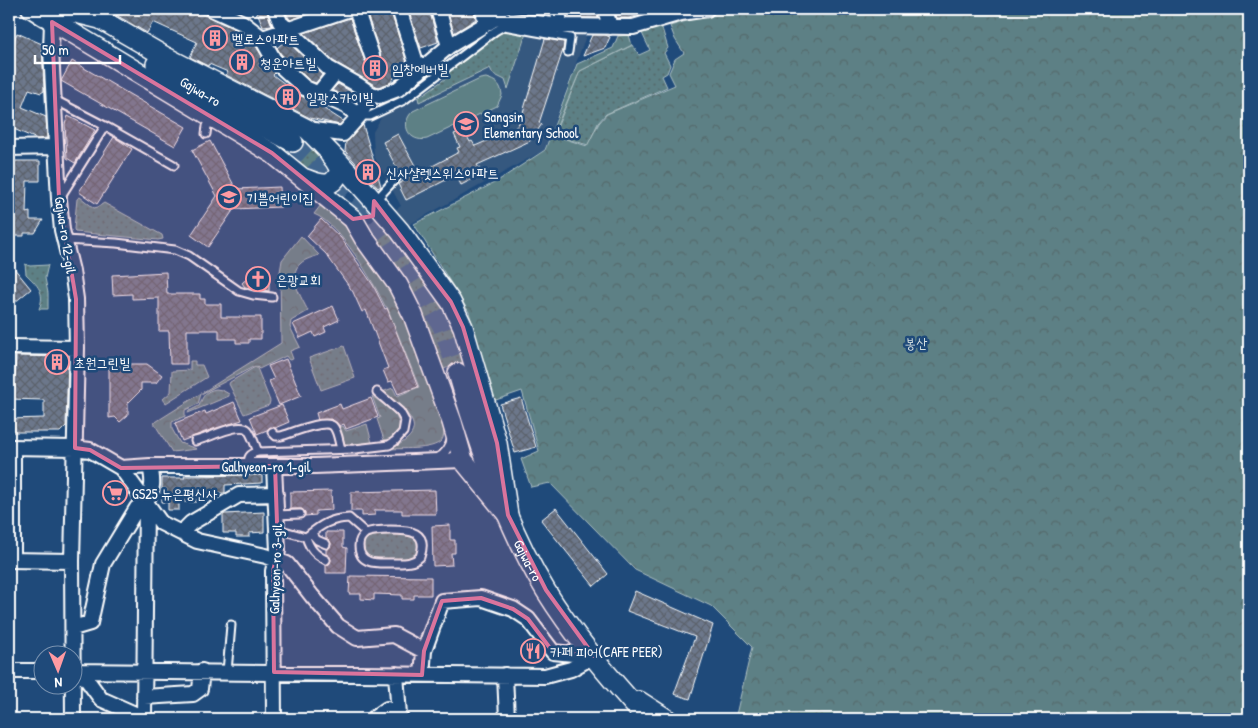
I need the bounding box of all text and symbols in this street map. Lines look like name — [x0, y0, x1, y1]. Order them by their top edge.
building icon: 벨로스아파트 — [202, 25, 228, 51]
place label: 벨로스아파트 — [232, 29, 300, 48]
scale bar — [35, 32, 120, 64]
text: 50 m — [42, 39, 69, 60]
building icon: 청운아트빌 — [229, 49, 255, 75]
place label: 청운아트빌 — [260, 53, 317, 72]
building icon: 임창에버빌 — [362, 55, 388, 81]
place label: 임창에버빌 — [392, 59, 449, 78]
street label: Gajwa-ro — [177, 71, 225, 110]
building icon: 일광스카이빌 — [275, 84, 301, 110]
place label: 일광스카이빌 — [306, 88, 374, 107]
place label: Sangsin Elementary School — [484, 107, 579, 143]
school or university icon: Sangsin Elementary School — [453, 111, 479, 137]
building icon: 신사샬렛스위스아파트 — [355, 159, 381, 185]
place label: 신사샬렛스위스아파트 — [386, 163, 499, 182]
school or university icon: 기쁨어린이집 — [216, 184, 242, 210]
place label: 기쁨어린이집 — [246, 188, 314, 207]
street label: Gajwa-ro 12-gil — [50, 195, 82, 275]
church icon: 은광교회 — [245, 266, 271, 292]
place label: 은광교회 — [276, 270, 321, 289]
park label: 봉산 — [905, 333, 928, 352]
building icon: 초원그린빌 — [44, 349, 70, 375]
place label: 초원그린빌 — [74, 353, 131, 372]
street label: Galhyeon-ro 1-gil — [221, 457, 311, 477]
supermarket icon: GS25 뉴은평신사 — [102, 480, 128, 506]
place label: GS25 뉴은평신사 — [132, 484, 218, 503]
street label: Galhyeon-ro 3-gil — [264, 523, 287, 614]
street label: Gajwa-ro — [510, 536, 547, 584]
restaurant icon: 카페 피어(CAFE PEER) — [520, 638, 546, 664]
place label: 카페 피어(CAFE PEER) — [550, 642, 663, 661]
north arrow — [32, 646, 82, 696]
text: N — [54, 674, 63, 693]

